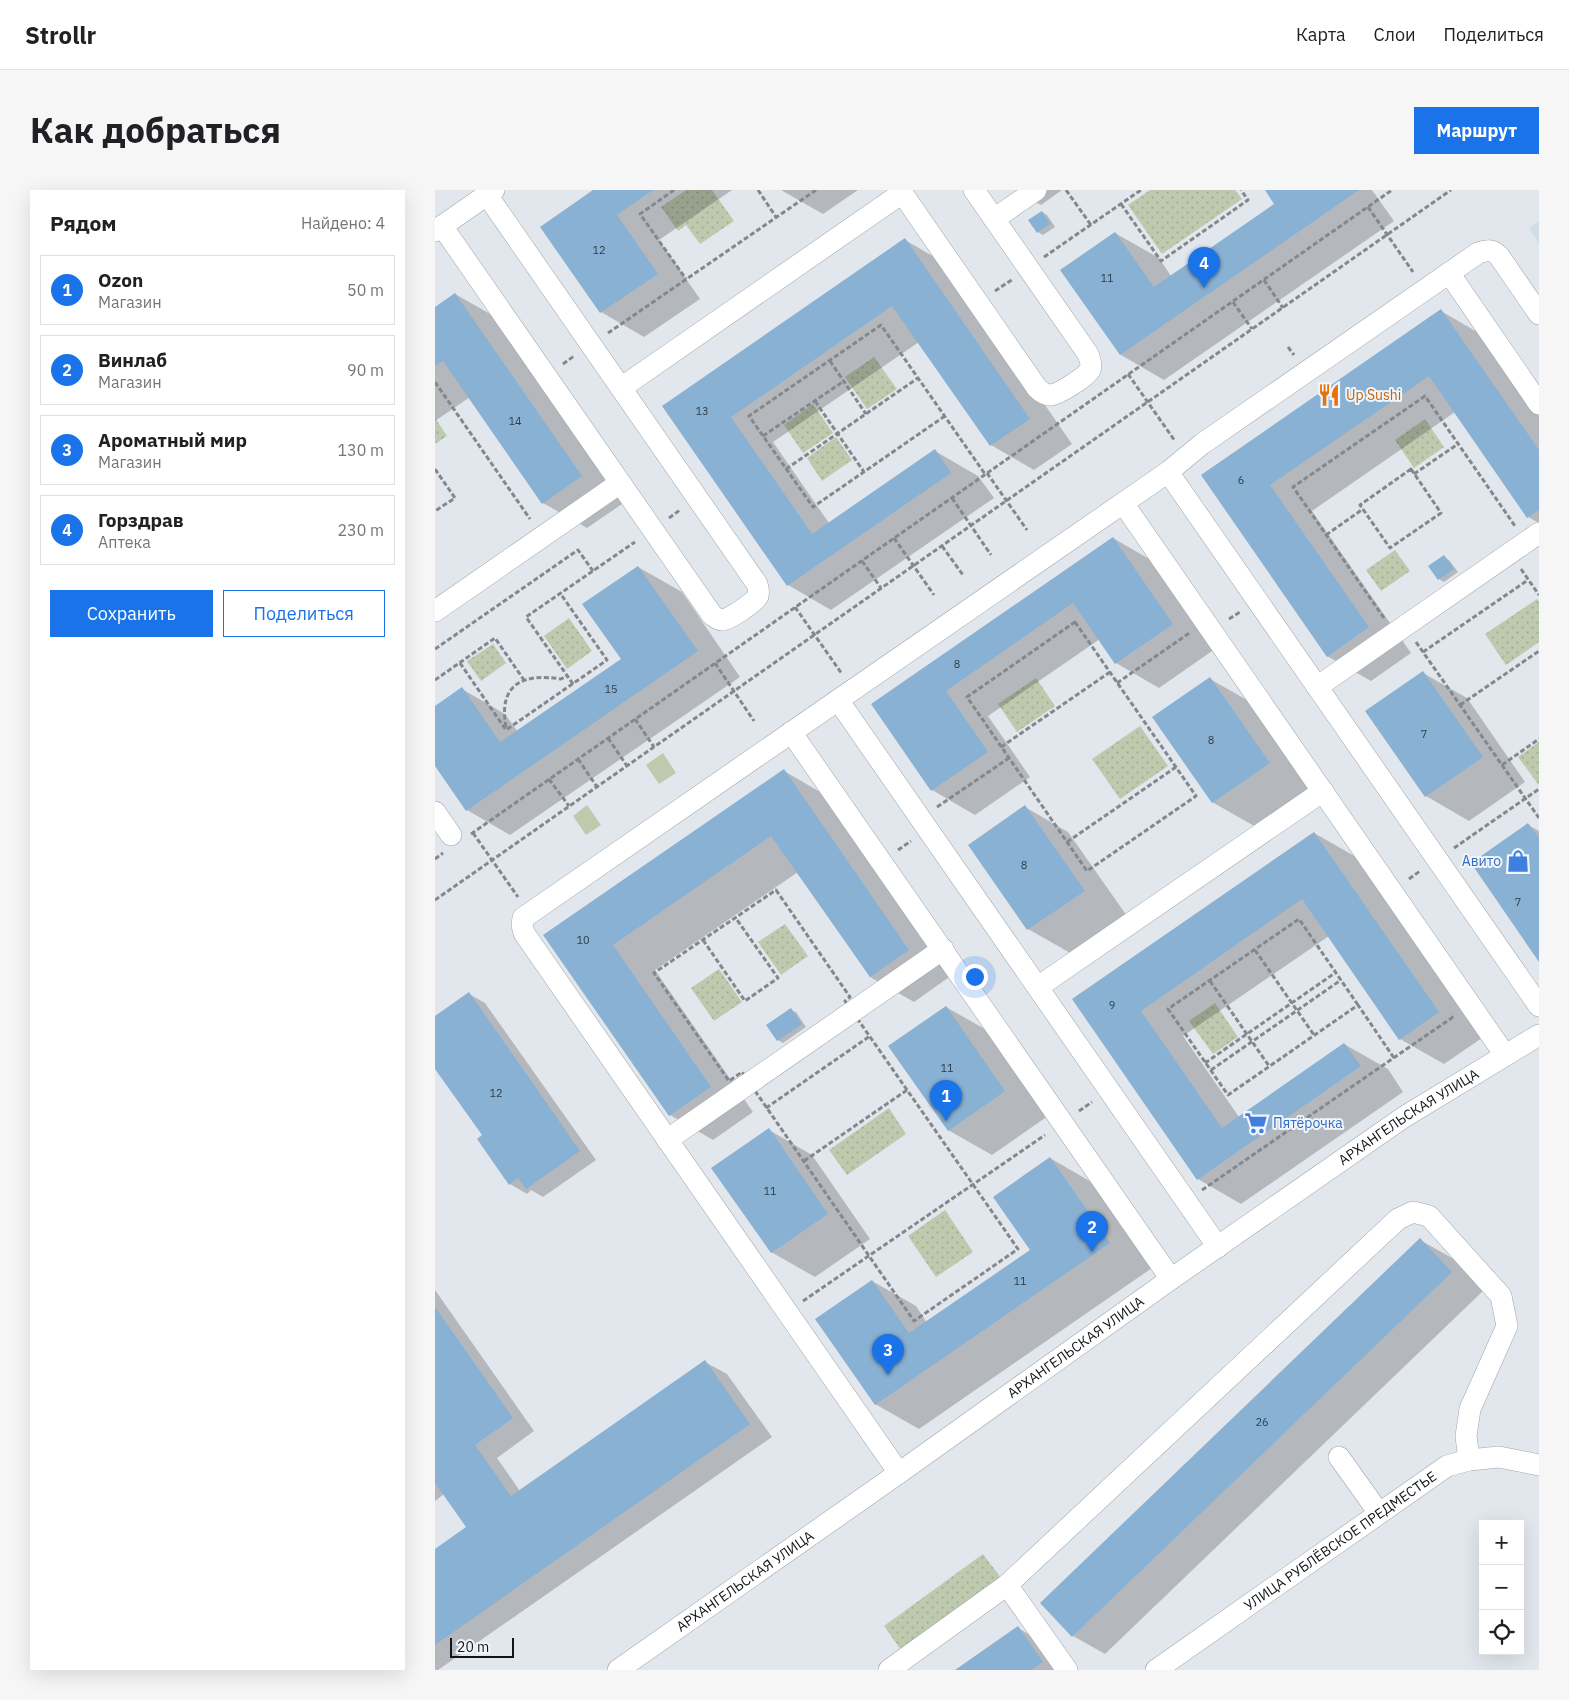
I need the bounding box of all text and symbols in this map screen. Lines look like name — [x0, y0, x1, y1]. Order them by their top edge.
text: Strollr — [25, 19, 96, 51]
text: Карта — [1296, 23, 1346, 46]
text: Слои — [1374, 23, 1416, 46]
text: Поделиться — [1444, 23, 1544, 46]
text: Как добраться — [30, 107, 281, 153]
button: Маршрут — [1414, 107, 1539, 154]
text: Рядом — [50, 209, 117, 237]
text: Найдено: 4 — [301, 213, 385, 233]
house number: 12 — [592, 243, 606, 257]
pin: 4 — [1188, 247, 1220, 288]
text: Ozon — [98, 268, 143, 292]
house number: 11 — [1100, 271, 1114, 285]
text: 1 — [62, 280, 72, 300]
text: 50 m — [347, 280, 384, 300]
text: Магазин — [98, 292, 162, 312]
text: Винлаб — [98, 348, 167, 372]
text: 2 — [62, 360, 72, 380]
text: 90 m — [347, 360, 384, 380]
text: Магазин — [98, 372, 162, 392]
restaurant icon: Up Sushi — [1316, 382, 1342, 408]
place label: Up Sushi — [1346, 386, 1401, 404]
house number: 13 — [695, 404, 709, 418]
house number: 14 — [508, 414, 522, 428]
text: Ароматный мир — [98, 428, 247, 452]
text: 3 — [62, 440, 72, 460]
text: 130 m — [337, 440, 384, 460]
text: Магазин — [98, 452, 162, 472]
house number: 6 — [1238, 473, 1244, 487]
text: Горздрав — [98, 508, 184, 532]
text: 4 — [62, 520, 72, 540]
text: 230 m — [337, 520, 384, 540]
text: Аптека — [98, 532, 151, 552]
button: Сохранить — [50, 590, 213, 637]
button: Поделиться — [223, 590, 385, 637]
house number: 8 — [954, 657, 960, 671]
house number: 15 — [604, 682, 618, 696]
house number: 7 — [1421, 727, 1427, 741]
house number: 8 — [1208, 733, 1214, 747]
shop icon: Авито — [1505, 848, 1531, 874]
place label: Авито — [1462, 852, 1501, 870]
house number: 8 — [1021, 858, 1027, 872]
house number: 7 — [1515, 895, 1521, 909]
house number: 10 — [576, 933, 590, 947]
your location — [962, 964, 988, 990]
house number: 9 — [1109, 998, 1115, 1012]
house number: 11 — [940, 1061, 954, 1075]
street label: АРХАНГЕЛЬСКАЯ УЛИЦА — [1335, 1065, 1482, 1169]
pin: 1 — [930, 1080, 962, 1121]
house number: 12 — [489, 1086, 503, 1100]
supermarket icon: Пятёрочка — [1243, 1110, 1269, 1136]
place label: Пятёрочка — [1273, 1114, 1343, 1132]
house number: 11 — [763, 1184, 777, 1198]
pin: 2 — [1076, 1211, 1108, 1252]
house number: 11 — [1013, 1274, 1027, 1288]
street label: АРХАНГЕЛЬСКАЯ УЛИЦА — [1004, 1292, 1148, 1402]
pin: 3 — [872, 1334, 904, 1375]
house number: 26 — [1255, 1415, 1269, 1429]
street label: УЛИЦА РУБЛЁВСКОЕ ПРЕДМЕСТЬЕ — [1241, 1467, 1440, 1614]
map controls — [1479, 1520, 1524, 1655]
button: + — [1479, 1520, 1524, 1565]
street label: АРХАНГЕЛЬСКАЯ УЛИЦА — [673, 1527, 817, 1635]
button: − — [1479, 1565, 1524, 1610]
button: locate — [1479, 1610, 1524, 1655]
scale bar — [450, 1635, 514, 1658]
text: 20 m — [457, 1638, 489, 1656]

